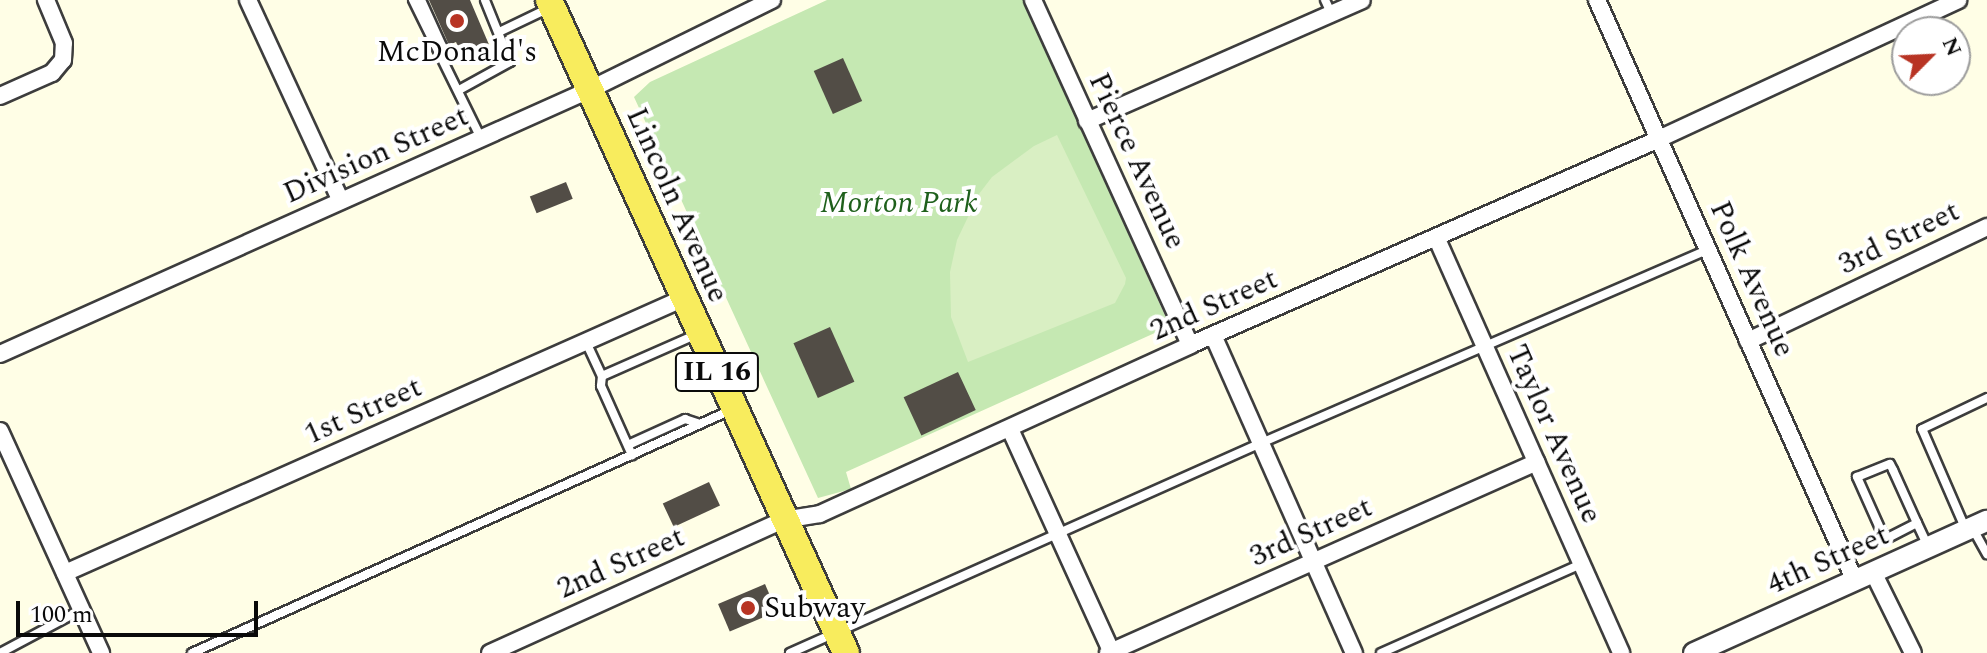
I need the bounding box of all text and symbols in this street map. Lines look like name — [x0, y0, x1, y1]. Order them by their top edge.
marker: McDonald's — [448, 12, 466, 30]
north arrow — [1891, 16, 1971, 96]
text: N — [1933, 32, 1970, 62]
place label: McDonald's — [377, 34, 537, 70]
street label: Pierce Avenue — [1080, 67, 1194, 255]
street label: Division Street — [278, 98, 474, 212]
street label: Lincoln Avenue — [618, 102, 736, 308]
park label: Morton Park — [820, 185, 978, 221]
street label: 3rd Street — [1833, 193, 1965, 283]
street label: Polk Avenue — [1702, 195, 1802, 363]
street label: 2nd Street — [1145, 261, 1283, 349]
street label: Taylor Avenue — [1499, 339, 1609, 529]
road number: IL 16 — [673, 348, 761, 396]
street label: 1st Street — [299, 369, 427, 453]
street label: 3rd Street — [1244, 489, 1378, 575]
street label: 4th Street — [1762, 517, 1894, 603]
street label: 2nd Street — [552, 519, 690, 607]
scale bar — [20, 585, 262, 635]
place label: Subway — [764, 590, 865, 626]
text: 100 m — [30, 597, 93, 633]
marker: Subway — [739, 599, 757, 617]

